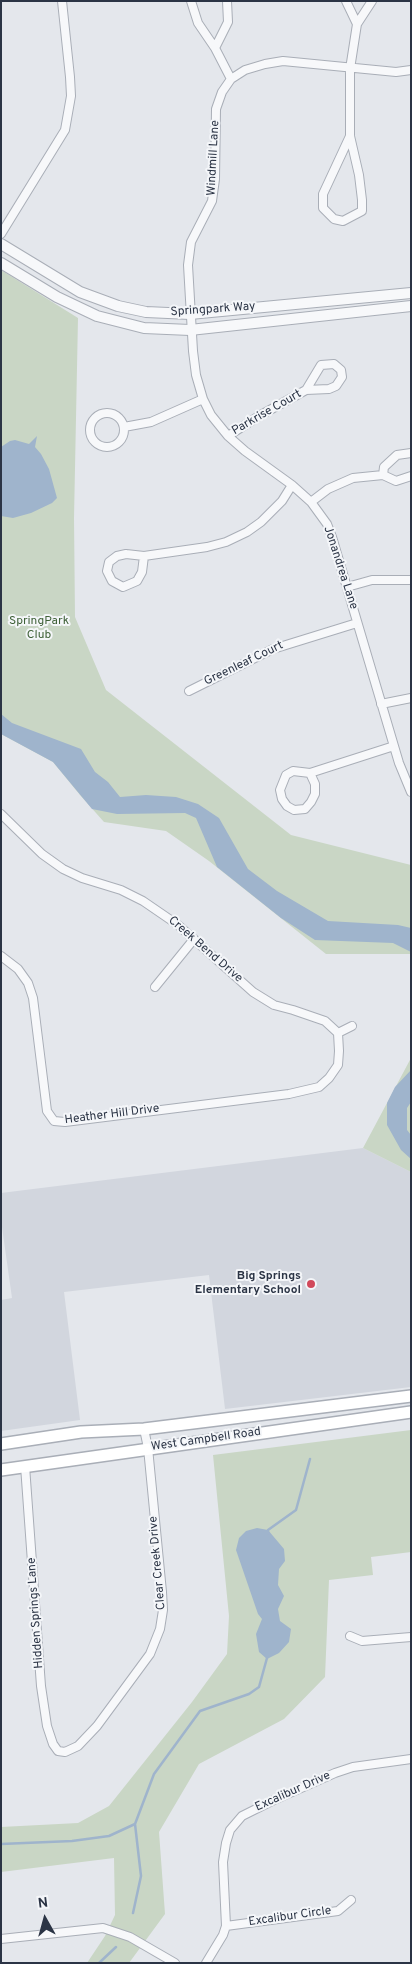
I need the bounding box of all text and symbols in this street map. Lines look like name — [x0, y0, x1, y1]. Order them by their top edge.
street label: Windmill Lane — [205, 120, 223, 196]
street label: Springpark Way — [170, 300, 256, 320]
street label: Parkrise Court — [230, 387, 304, 439]
street label: Jonandrea Lane — [320, 525, 360, 611]
park label: SpringPark Club — [9, 615, 69, 643]
street label: Greenleaf Court — [202, 639, 286, 689]
street label: Creek Bend Drive — [165, 914, 245, 986]
street label: Heather Hill Drive — [64, 1102, 160, 1128]
place label: Big Springs Elementary School — [195, 1270, 301, 1298]
marker: Big Springs Elementary School — [305, 1278, 317, 1290]
street label: West Campbell Road — [150, 1425, 262, 1455]
street label: Clear Creek Drive — [147, 1515, 169, 1611]
street label: Hidden Springs Lane — [25, 1557, 47, 1669]
street label: Excalibur Drive — [253, 1769, 333, 1815]
north arrow — [20, 1894, 70, 1944]
text: N — [37, 1895, 49, 1913]
street label: Excalibur Circle — [248, 1904, 332, 1930]

